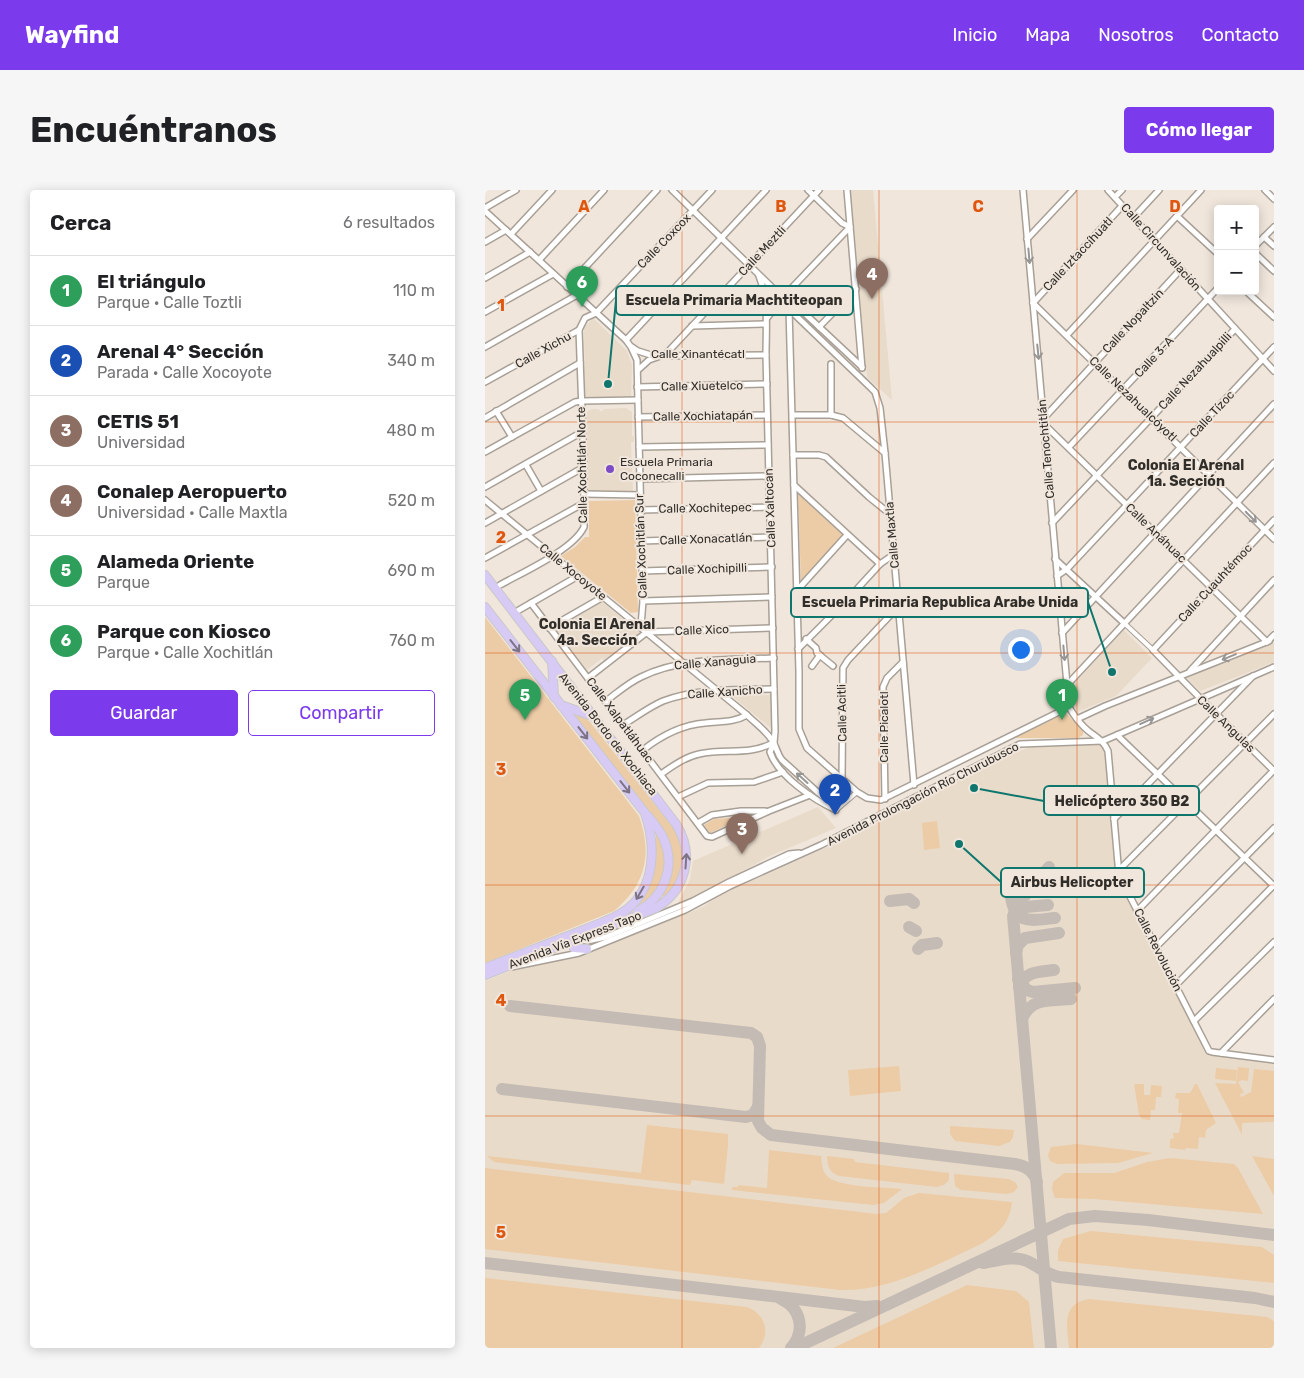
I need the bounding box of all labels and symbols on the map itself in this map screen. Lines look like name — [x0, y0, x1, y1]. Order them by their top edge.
text: A — [578, 197, 590, 216]
text: B — [775, 197, 787, 216]
text: C — [972, 197, 984, 216]
text: D — [1169, 197, 1181, 216]
street label: Calle Circunvalación — [1118, 200, 1204, 294]
street label: Calle Coxcox — [634, 210, 694, 271]
street label: Calle Iztaccíhuatl — [1040, 214, 1116, 294]
street label: Calle Meztli — [735, 223, 789, 279]
one-way arrow — [1024, 248, 1034, 264]
pin: 4 — [856, 258, 888, 299]
pin: 6 — [566, 266, 598, 307]
callout: Escuela Primaria Machtiteopan — [616, 286, 853, 315]
street label: Calle Nopaltzin — [1100, 286, 1166, 356]
text: Escuela Primaria Machtiteopan — [625, 292, 843, 309]
text: 1 — [497, 296, 505, 315]
street label: Calle Xichu — [513, 329, 573, 371]
street label: Calle Nezahualpilli — [1156, 329, 1235, 413]
street label: Calle 3-A — [1132, 334, 1176, 380]
one-way arrow — [1033, 343, 1042, 359]
street label: Calle Xinantécatl — [651, 347, 745, 361]
street label: Calle Nezahualcóyotl — [1086, 354, 1180, 444]
street label: Calle Xiuetelco — [661, 378, 743, 394]
street label: Calle Tízoc — [1187, 387, 1238, 440]
street label: Calle Tenochtitlán — [1035, 399, 1057, 499]
street label: Calle Xochitlán Norte — [574, 406, 590, 524]
street label: Calle Xochiatapán — [653, 408, 753, 424]
place label: Escuela Primaria Coconecalli — [620, 455, 713, 483]
district label: Colonia El Arenal 1a. Sección — [1128, 457, 1244, 490]
marker: Escuela Primaria Coconecalli — [604, 463, 616, 475]
street label: Calle Xaltocan — [762, 468, 778, 548]
street label: Calle Xochitlán Sur — [632, 493, 650, 599]
street label: Calle Xochitepec — [658, 500, 752, 516]
street label: Calle Anáhuac — [1123, 500, 1190, 566]
street label: Calle Maxtla — [882, 501, 902, 569]
one-way arrow — [1245, 510, 1257, 522]
text: 2 — [496, 528, 506, 547]
street label: Calle Xonacatlán — [659, 530, 753, 548]
street label: Calle Xocoyote — [537, 541, 610, 603]
street label: Calle Cuauhtémoc — [1175, 541, 1255, 625]
street label: Calle Xochipilli — [667, 561, 747, 577]
callout: Escuela Primaria Republica Arabe Unida — [791, 588, 1088, 617]
text: Escuela Primaria Republica Arabe Unida — [802, 594, 1078, 611]
district label: Colonia El Arenal 4a. Sección — [539, 616, 655, 649]
street label: Calle Xico — [675, 622, 729, 638]
your location — [1008, 637, 1034, 663]
one-way arrow — [509, 639, 520, 652]
one-way arrow — [1059, 645, 1069, 661]
street label: Calle Xanaguia — [673, 651, 757, 673]
one-way arrow — [1222, 653, 1237, 662]
street label: Avenida Bordo de Xochiaca — [556, 670, 660, 798]
street label: Calle Xalpatláhuac — [583, 675, 657, 766]
pin: 5 — [509, 679, 541, 720]
pin: 1 — [1046, 679, 1078, 720]
street label: Calle Xanicho — [687, 682, 763, 702]
street label: Calle Acitli — [834, 684, 850, 742]
street label: Calle Picalotl — [877, 691, 891, 763]
street label: Calle Angulas — [1194, 693, 1258, 755]
one-way arrow — [1139, 716, 1154, 726]
one-way arrow — [577, 726, 588, 739]
street label: Avenida Prolongación Río Churubusco — [825, 739, 1021, 849]
text: 3 — [496, 760, 506, 779]
one-way arrow — [796, 772, 809, 784]
pin: 2 — [819, 774, 851, 815]
one-way arrow — [619, 780, 630, 793]
callout: Helicóptero 350 B2 — [1044, 786, 1199, 815]
text: Helicóptero 350 B2 — [1055, 793, 1189, 810]
pin: 3 — [726, 813, 758, 854]
one-way arrow — [681, 853, 690, 869]
callout: Airbus Helicopter — [1001, 868, 1144, 897]
text: Airbus Helicopter — [1011, 874, 1134, 891]
one-way arrow — [634, 886, 644, 900]
street label: Calle Revolución — [1131, 906, 1185, 994]
street label: Avenida Vía Express Tapo — [507, 908, 643, 972]
text: 4 — [496, 991, 507, 1010]
text: 5 — [496, 1223, 506, 1242]

